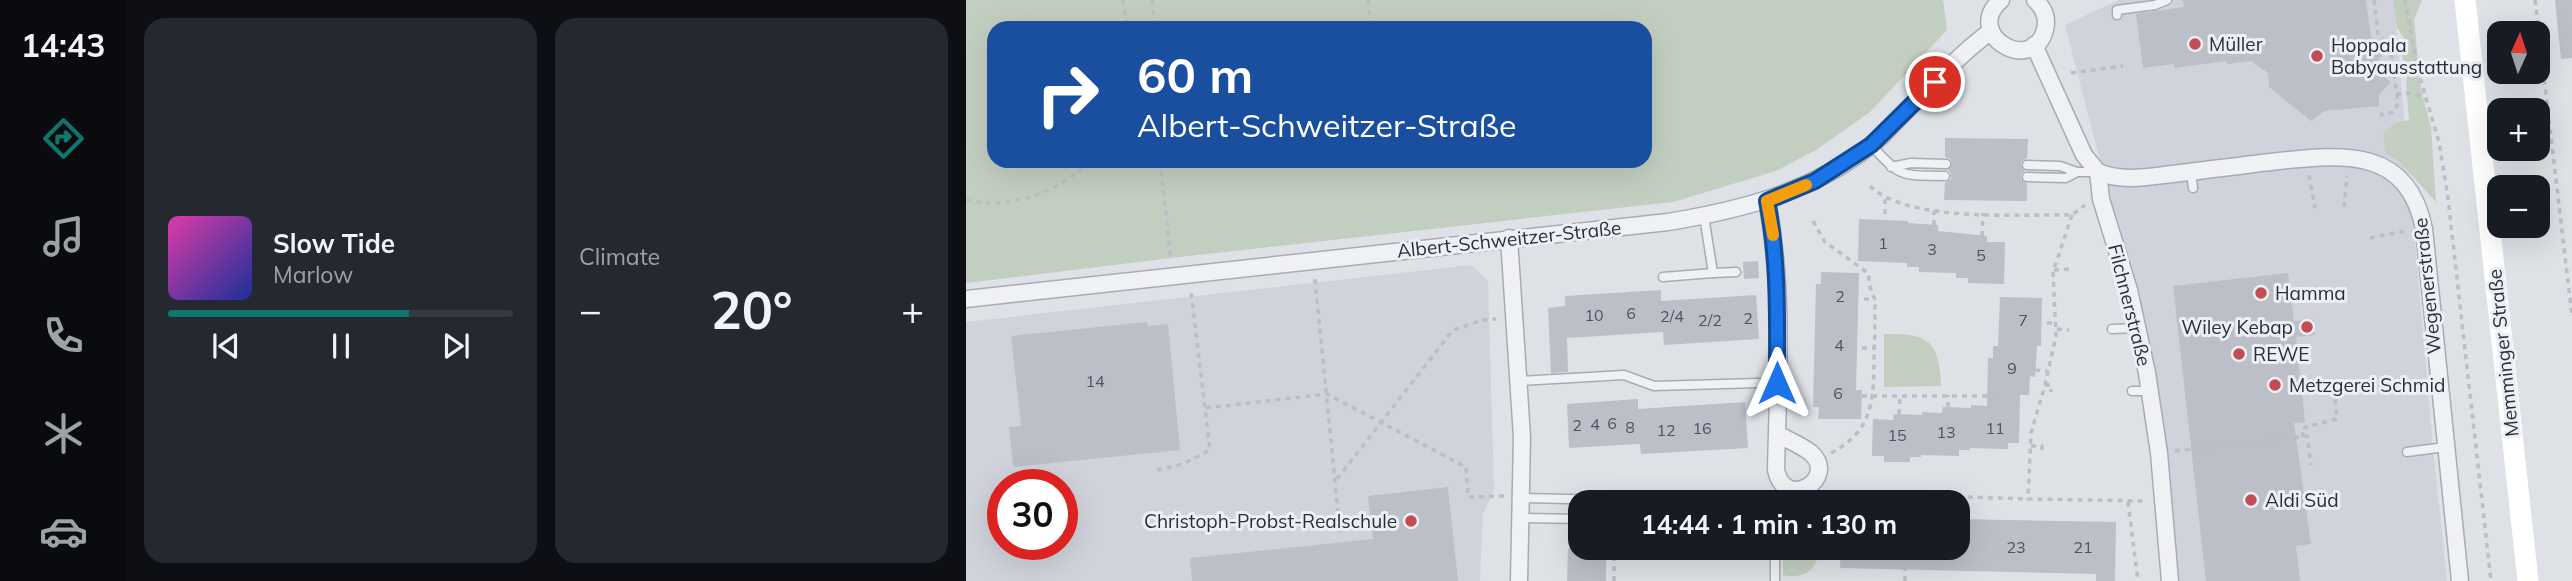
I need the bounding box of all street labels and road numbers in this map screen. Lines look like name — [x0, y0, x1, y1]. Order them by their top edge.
street label: Albert-Schweitzer-Straße — [1396, 215, 1622, 263]
street label: Wegenerstraße — [2408, 217, 2446, 355]
street label: Filchnerstraße — [2103, 241, 2157, 369]
street label: Memminger Straße — [2482, 268, 2524, 438]

